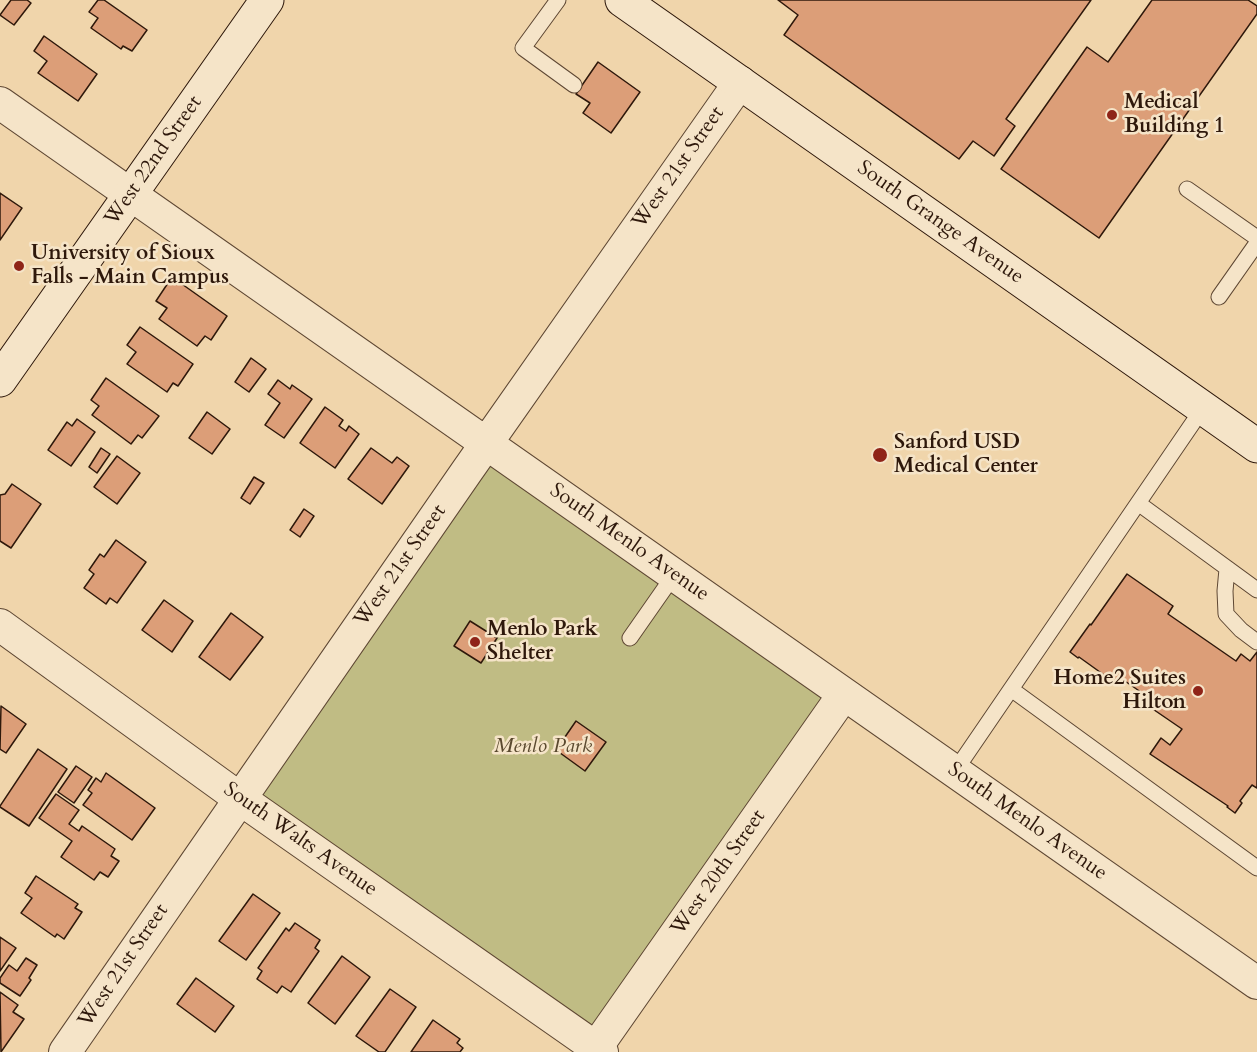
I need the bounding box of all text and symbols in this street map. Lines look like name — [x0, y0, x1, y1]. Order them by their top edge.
place label: Medical Building 1 — [1124, 90, 1225, 140]
street label: West 22nd Street — [100, 91, 208, 231]
street label: West 21st Street — [628, 102, 730, 234]
marker: Medical Building 1 — [1105, 108, 1119, 122]
street label: South Grange Avenue — [852, 156, 1028, 290]
place label: University of Sioux Falls - Main Campus — [31, 241, 229, 291]
marker: University of Sioux Falls - Main Campus — [12, 259, 26, 273]
place label: Sanford USD Medical Center — [894, 430, 1038, 480]
marker: Sanford USD Medical Center — [871, 446, 889, 464]
street label: South Menlo Avenue — [544, 479, 714, 607]
street label: West 21st Street — [350, 500, 452, 632]
place label: Menlo Park Shelter — [487, 617, 597, 667]
marker: Menlo Park Shelter — [468, 635, 482, 649]
place label: Home2 Suites Hilton — [1053, 666, 1186, 716]
marker: Home2 Suites Hilton — [1191, 684, 1205, 698]
park label: Menlo Park — [494, 734, 592, 760]
street label: South Menlo Avenue — [942, 758, 1112, 886]
street label: South Walts Avenue — [218, 777, 382, 903]
street label: West 20th Street — [666, 805, 772, 941]
street label: West 21st Street — [73, 900, 175, 1032]

